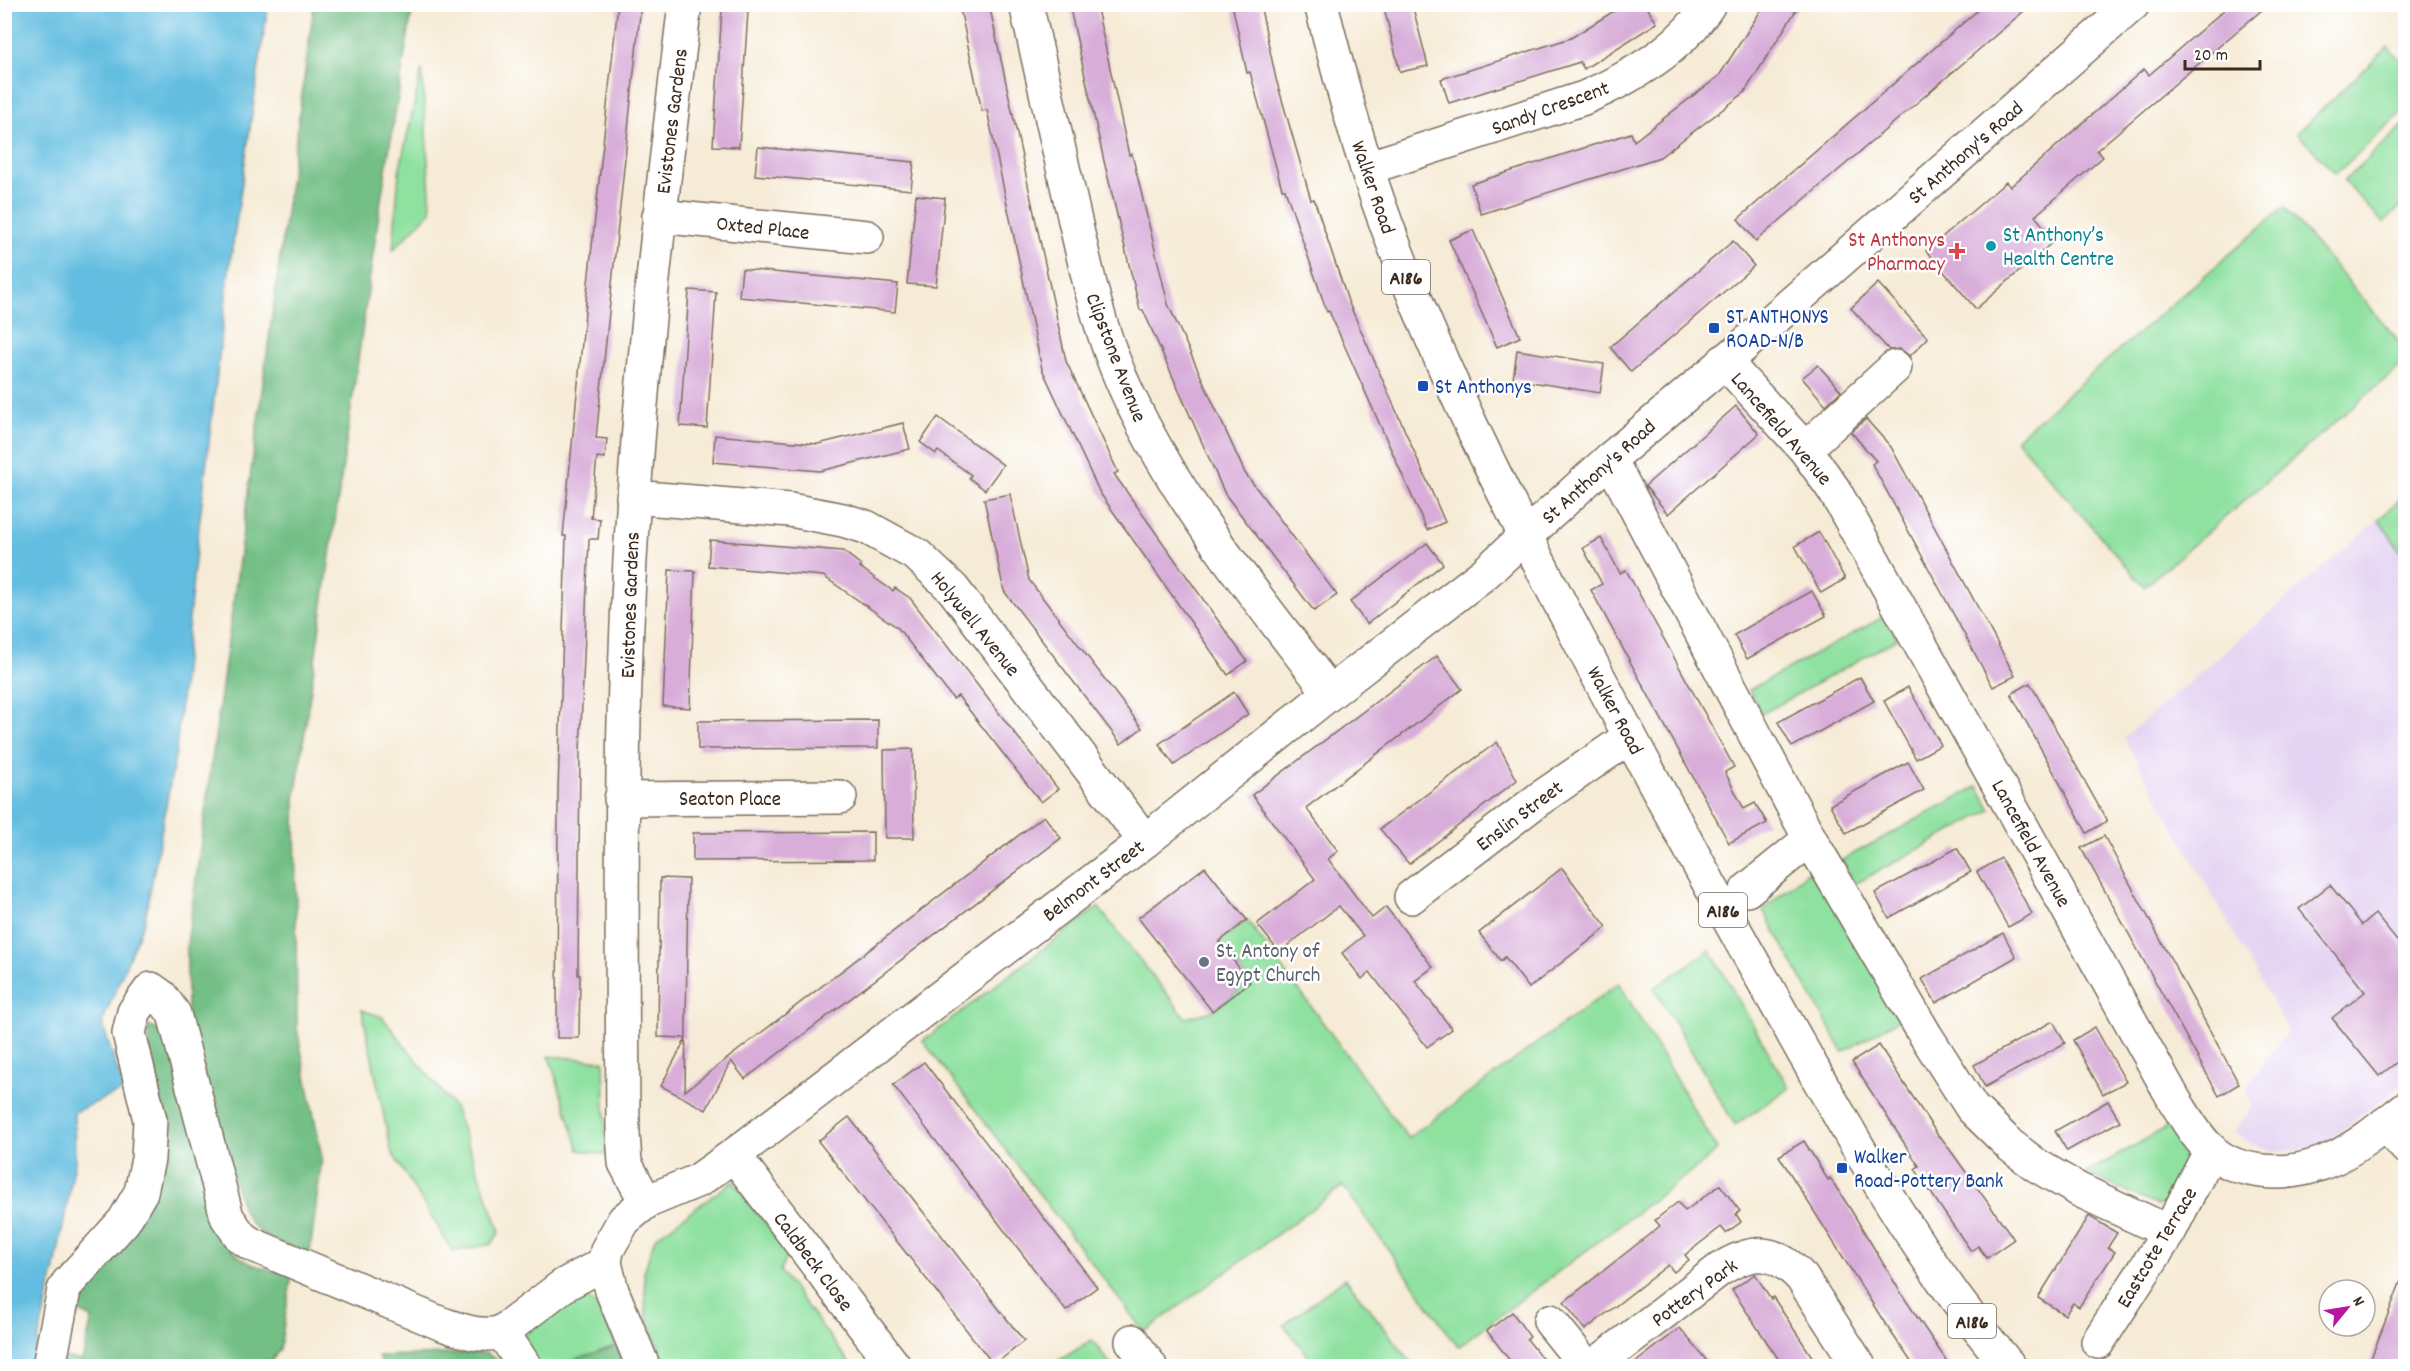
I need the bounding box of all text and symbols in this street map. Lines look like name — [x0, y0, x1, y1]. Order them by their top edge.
scale bar — [2185, 33, 2260, 71]
text: 20 m — [2194, 44, 2228, 69]
street label: Evistones Gardens — [650, 47, 698, 196]
street label: Sandy Crescent — [1488, 75, 1614, 145]
street label: St Anthony's Road — [1902, 95, 2032, 213]
street label: Walker Road — [1341, 137, 1401, 239]
street label: Oxted Place — [715, 210, 811, 250]
place label: St Anthony’s Health Centre — [2003, 222, 2114, 276]
place label: St Anthonys Pharmacy — [1848, 227, 1945, 281]
marker: St Anthony’s Health Centre — [1984, 239, 1998, 253]
marker: St Anthonys Pharmacy — [1950, 244, 1964, 258]
road number: A186 — [1382, 260, 1430, 294]
street label: Clipstone Avenue — [1076, 289, 1153, 427]
place label: ST ANTHONYS ROAD-N/B — [1726, 304, 1829, 358]
marker: ST ANTHONYS ROAD-N/B — [1707, 321, 1721, 335]
street label: Lancefield Avenue — [1722, 367, 1838, 493]
place label: St Anthonys — [1435, 374, 1532, 404]
marker: St Anthonys — [1416, 379, 1430, 393]
street label: St Anthony's Road — [1536, 414, 1664, 533]
street label: Evistones Gardens — [614, 531, 650, 679]
street label: Holywell Avenue — [922, 565, 1026, 684]
street label: Walker Road — [1577, 662, 1649, 761]
street label: Enslin Street — [1471, 774, 1571, 860]
street label: Lancefield Avenue — [1982, 775, 2077, 914]
street label: Seaton Place — [679, 786, 781, 816]
street label: Belmont Street — [1037, 834, 1152, 931]
road number: A186 — [1699, 893, 1747, 927]
place label: St. Antony of Egypt Church — [1216, 938, 1320, 992]
marker: St. Antony of Egypt Church — [1197, 955, 1211, 969]
place label: Walker Road-Pottery Bank — [1854, 1144, 2003, 1198]
marker: Walker Road-Pottery Bank — [1835, 1161, 1849, 1175]
street label: Eastcote Terrace — [2111, 1182, 2207, 1315]
street label: Caldbeck Close — [764, 1207, 859, 1319]
street label: Pottery Park — [1646, 1253, 1745, 1336]
north arrow — [2317, 1278, 2377, 1338]
text: N — [2346, 1293, 2370, 1311]
road number: A186 — [1948, 1304, 1996, 1338]

